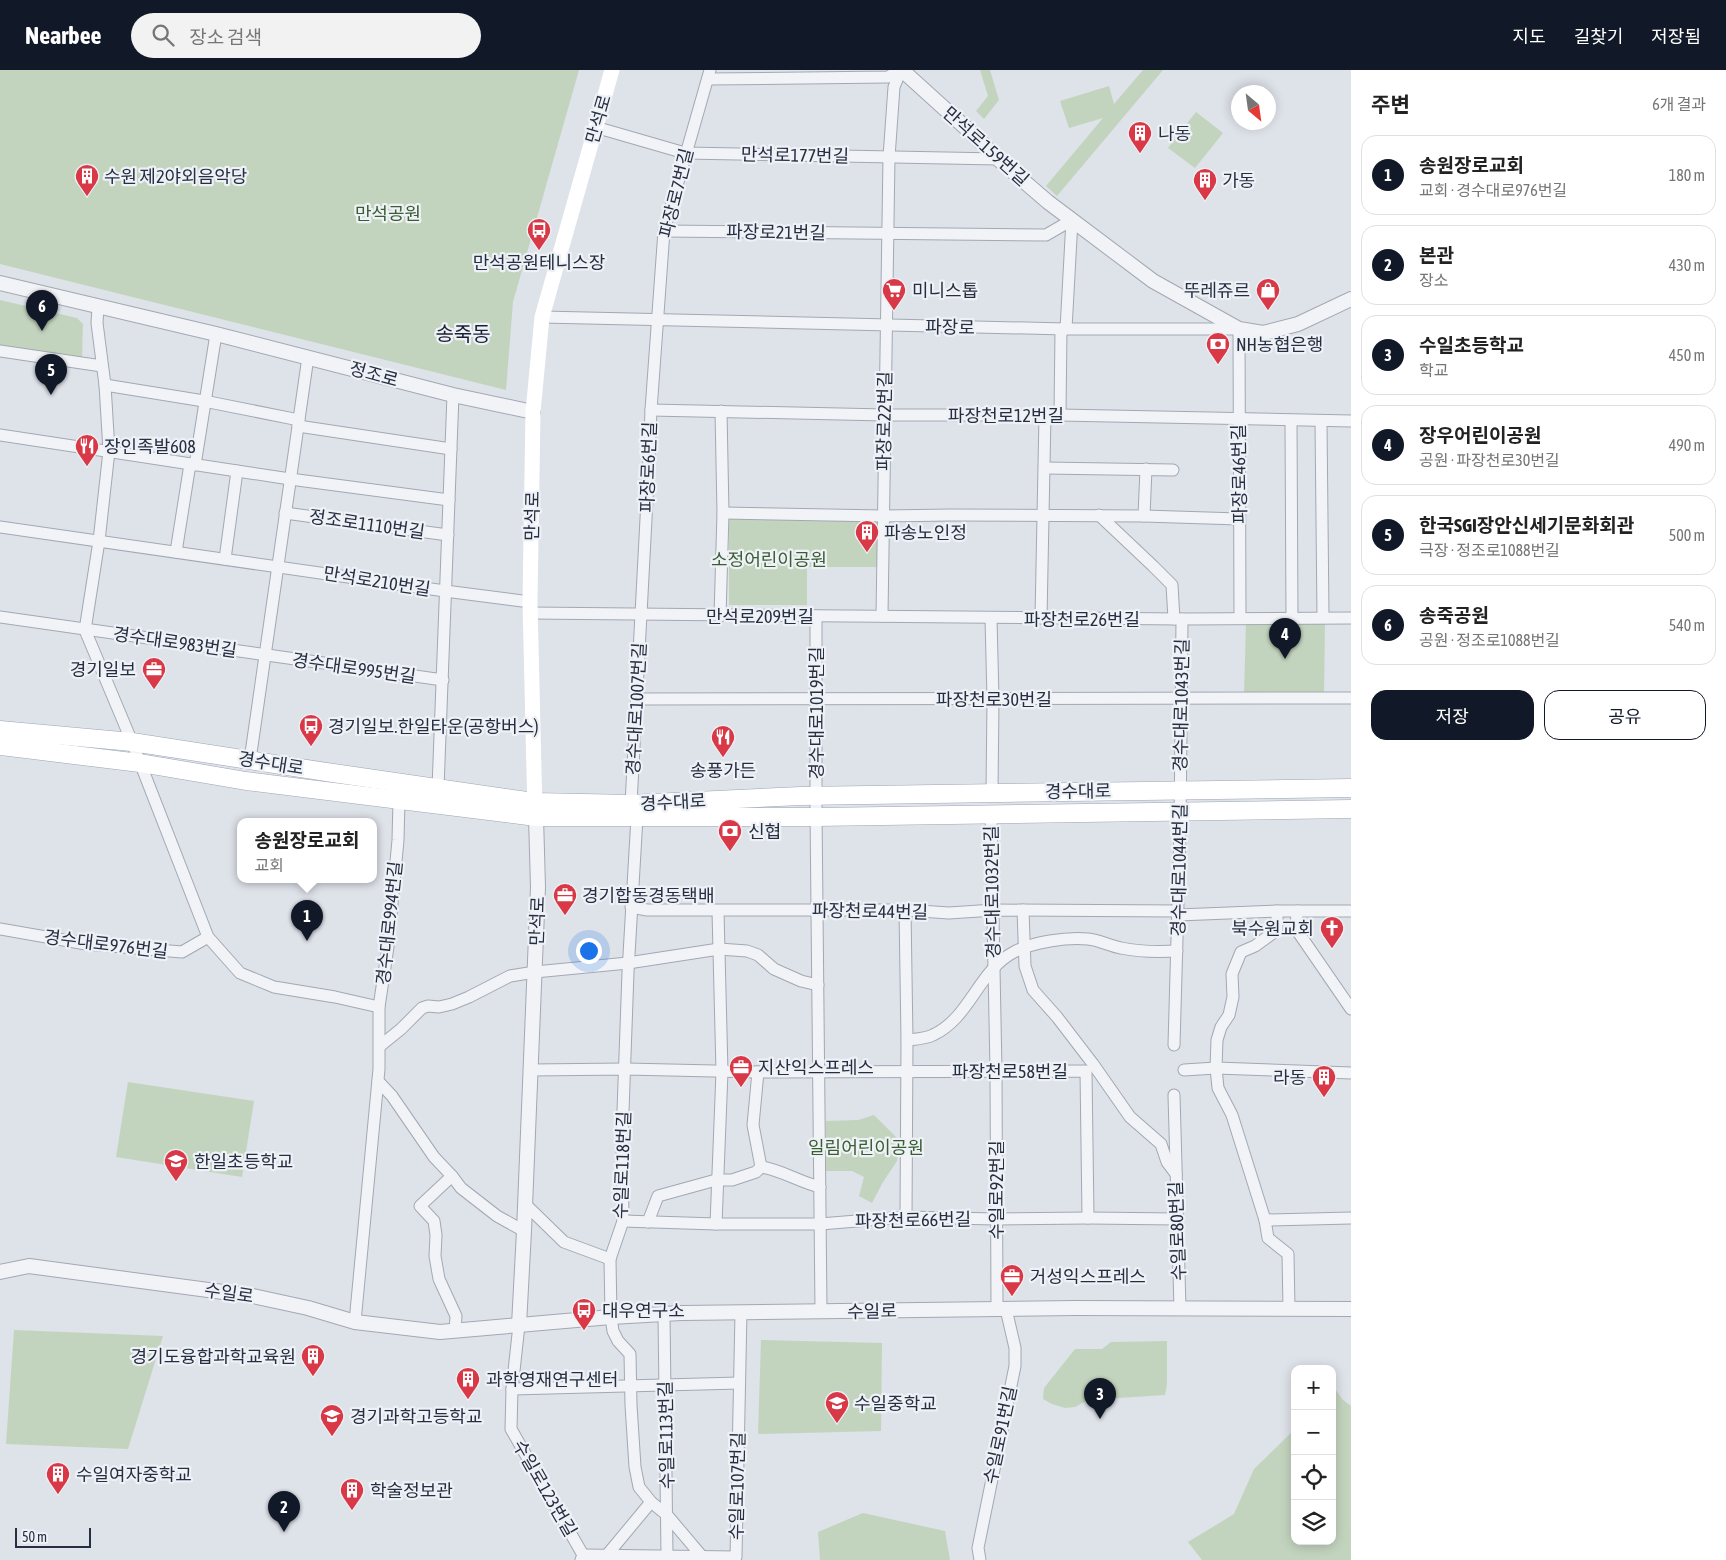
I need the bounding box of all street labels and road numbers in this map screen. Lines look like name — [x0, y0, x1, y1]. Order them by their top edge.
street label: 만석로 — [581, 92, 615, 146]
street label: 만석로159번길 — [939, 102, 1033, 190]
street label: 만석로177번길 — [741, 144, 849, 166]
street label: 파장로7번길 — [655, 146, 697, 240]
street label: 파장로21번길 — [726, 221, 826, 243]
street label: 파장로 — [925, 316, 975, 338]
street label: 정조로 — [347, 357, 401, 391]
street label: 파장로22번길 — [873, 371, 895, 471]
street label: 파장천로12번길 — [948, 405, 1064, 426]
street label: 파장로6번길 — [636, 421, 660, 513]
street label: 파장로46번길 — [1228, 424, 1250, 524]
street label: 만석로 — [521, 491, 543, 541]
street label: 정조로1110번길 — [308, 505, 426, 543]
street label: 만석로210번길 — [322, 562, 432, 600]
street label: 만석로209번길 — [706, 606, 814, 627]
street label: 파장천로26번길 — [1024, 609, 1140, 630]
street label: 경수대로983번길 — [112, 623, 238, 661]
street label: 경수대로1043번길 — [1169, 638, 1193, 772]
street label: 경수대로1007번길 — [622, 642, 650, 776]
street label: 경수대로1019번길 — [806, 646, 827, 780]
street label: 경수대로995번길 — [291, 649, 417, 687]
street label: 파장천로30번길 — [936, 689, 1052, 710]
street label: 경수대로 — [237, 747, 305, 779]
street label: 경수대로 — [1045, 780, 1111, 802]
street label: 경수대로 — [639, 790, 707, 814]
street label: 경수대로1044번길 — [1167, 803, 1191, 937]
street label: 경수대로1032번길 — [980, 825, 1004, 959]
street label: 경수대로994번길 — [372, 860, 406, 986]
street label: 만석로 — [526, 896, 548, 946]
street label: 파장천로44번길 — [812, 899, 928, 923]
street label: 경수대로976번길 — [43, 926, 169, 962]
street label: 파장천로58번길 — [952, 1061, 1068, 1082]
street label: 수일로118번길 — [610, 1111, 634, 1219]
street label: 수일로92번길 — [986, 1140, 1007, 1240]
street label: 수일로80번길 — [1165, 1181, 1189, 1281]
street label: 파장천로66번길 — [855, 1208, 971, 1232]
street label: 수일로 — [203, 1279, 255, 1307]
street label: 수일로 — [847, 1300, 897, 1322]
street label: 수일로113번길 — [655, 1381, 677, 1489]
street label: 수일로91번길 — [979, 1384, 1021, 1486]
street label: 수일로107번길 — [726, 1432, 748, 1540]
street label: 수일로123번길 — [509, 1436, 581, 1540]

